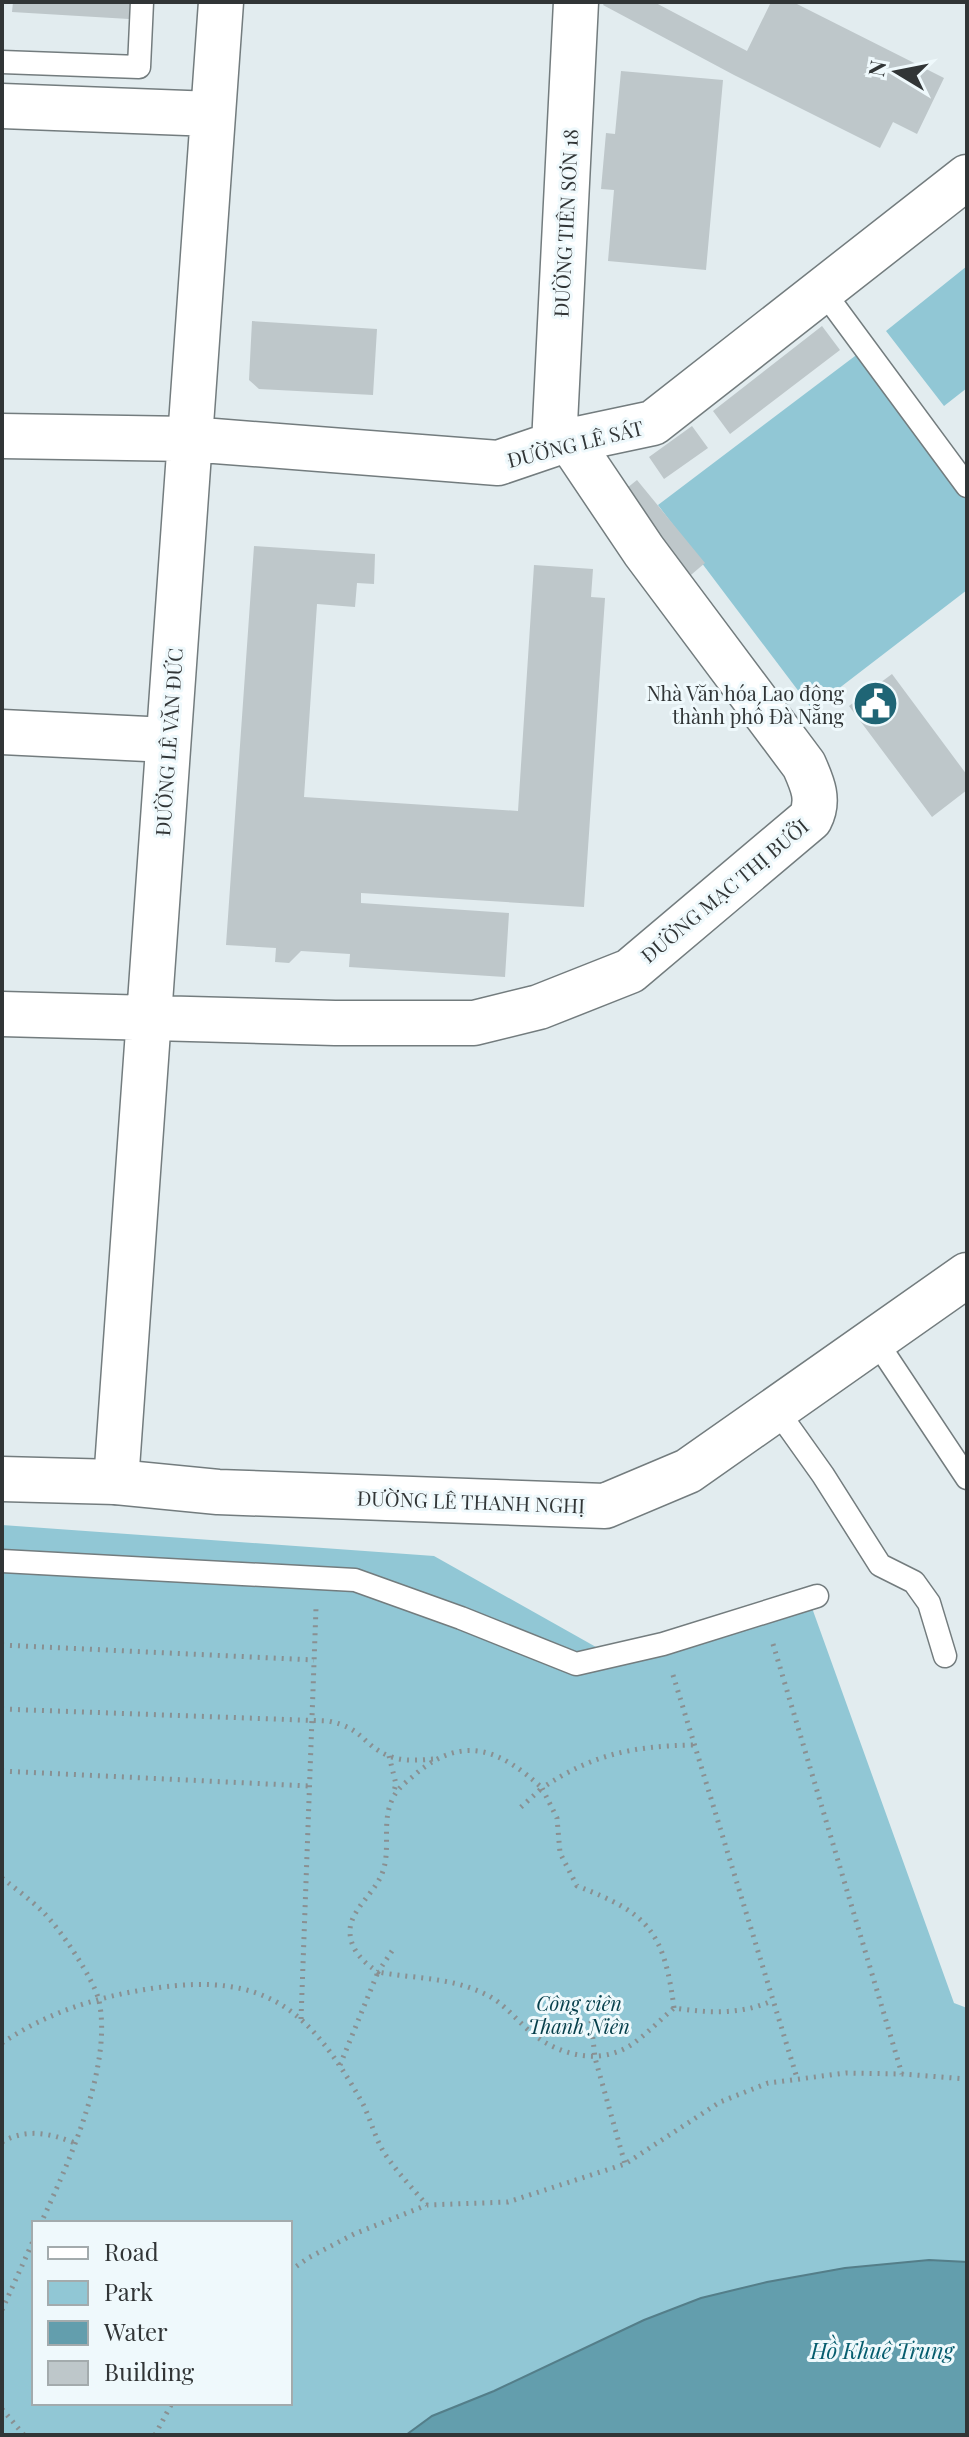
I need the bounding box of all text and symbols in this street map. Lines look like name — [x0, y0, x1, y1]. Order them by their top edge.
north arrow — [857, 32, 937, 112]
text: N — [860, 58, 892, 79]
street label: ĐƯỜNG TIÊN SƠN 18 — [547, 128, 583, 318]
street label: ĐƯỜNG LÊ SÁT — [504, 413, 646, 473]
street label: ĐƯỜNG LÊ VĂN ĐỨC — [148, 647, 188, 837]
place label: Nhà Văn hóa Lao động thành phố Đà Nẵng — [647, 679, 844, 729]
public building icon: Nhà Văn hóa Lao động thành phố Đà Nẵng — [851, 680, 899, 728]
street label: ĐƯỜNG MẠC THỊ BƯỞI — [635, 812, 813, 968]
street label: ĐƯỜNG LÊ THANH NGHỊ — [356, 1484, 586, 1518]
park label: Công viên Thanh Niên — [528, 1989, 630, 2039]
legend — [32, 2221, 292, 2405]
text: Road — [104, 2235, 159, 2267]
text: Park — [104, 2275, 154, 2307]
text: Water — [103, 2315, 168, 2347]
water label: Hồ Khuê Trung — [809, 2334, 956, 2365]
text: Building — [104, 2355, 195, 2387]

